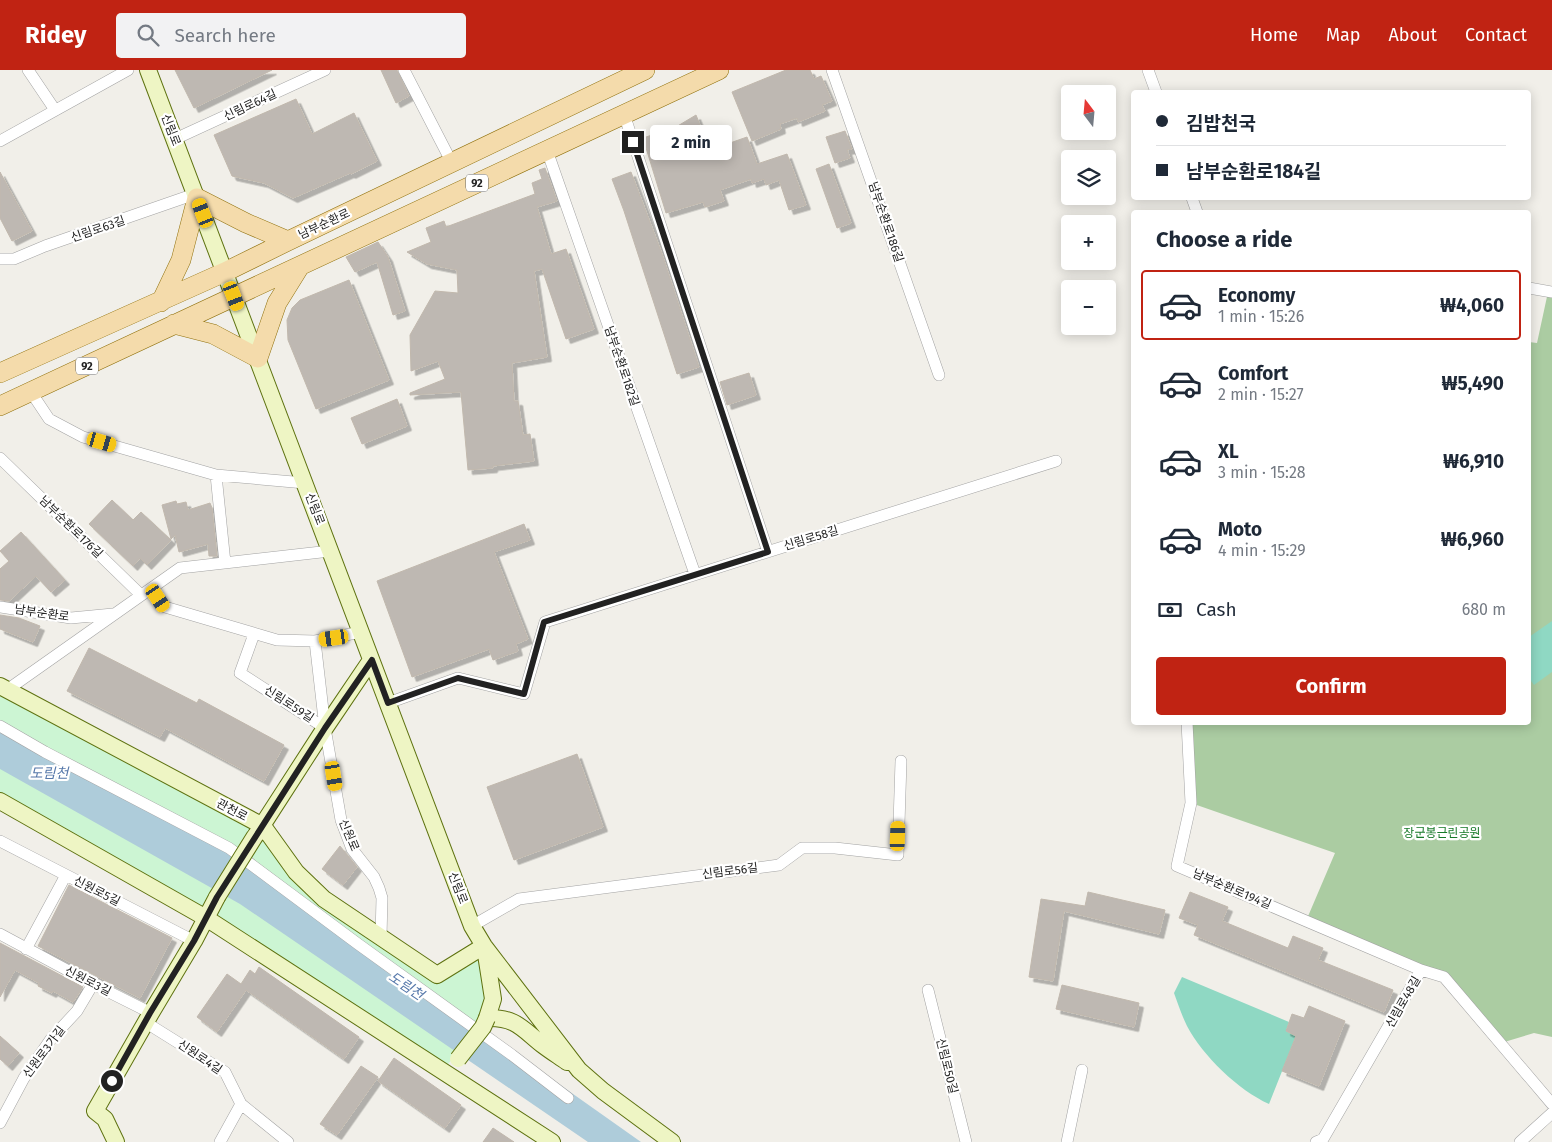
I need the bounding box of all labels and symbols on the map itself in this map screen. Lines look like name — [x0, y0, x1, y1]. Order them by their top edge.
north arrow — [1061, 85, 1116, 140]
street label: 신림로64길 — [221, 87, 279, 123]
street label: 신림로 — [159, 112, 183, 148]
callout: 2 min — [650, 124, 733, 160]
route end — [622, 131, 644, 153]
road number: 92 — [466, 175, 488, 192]
street label: 남부순환로186길 — [866, 180, 906, 264]
car — [190, 196, 215, 230]
street label: 남부순환로 — [296, 206, 352, 242]
street label: 신림로63길 — [69, 213, 127, 245]
car — [221, 279, 246, 313]
street label: 남부순환로182길 — [602, 324, 642, 408]
road number: 92 — [76, 358, 98, 374]
car — [85, 431, 118, 453]
street label: 신림로 — [303, 491, 327, 527]
street label: 남부순환로176길 — [36, 493, 106, 561]
street label: 신림로58길 — [782, 523, 840, 553]
car — [143, 581, 172, 615]
street label: 남부순환로 — [14, 602, 70, 624]
car — [318, 628, 349, 648]
street label: 신림로59길 — [262, 683, 316, 725]
car — [324, 760, 343, 792]
water label: 도림천 — [30, 765, 69, 782]
street label: 관천로 — [214, 796, 250, 824]
street label: 신원로 — [336, 817, 362, 853]
car — [889, 821, 906, 851]
park label: 장군봉근린공원 — [1403, 826, 1481, 840]
street label: 신림로56길 — [701, 861, 759, 881]
street label: 남부순환로194길 — [1191, 866, 1273, 912]
street label: 신림로 — [446, 870, 470, 906]
street label: 신원로5길 — [71, 873, 123, 909]
street label: 신원로3길 — [62, 963, 114, 999]
water label: 도림천 — [385, 968, 428, 1004]
street label: 신림로48길 — [1383, 974, 1423, 1030]
street label: 신원로3가길 — [20, 1023, 68, 1081]
street label: 신원로4길 — [175, 1037, 225, 1077]
street label: 신림로50길 — [933, 1037, 961, 1095]
route start — [101, 1070, 123, 1092]

